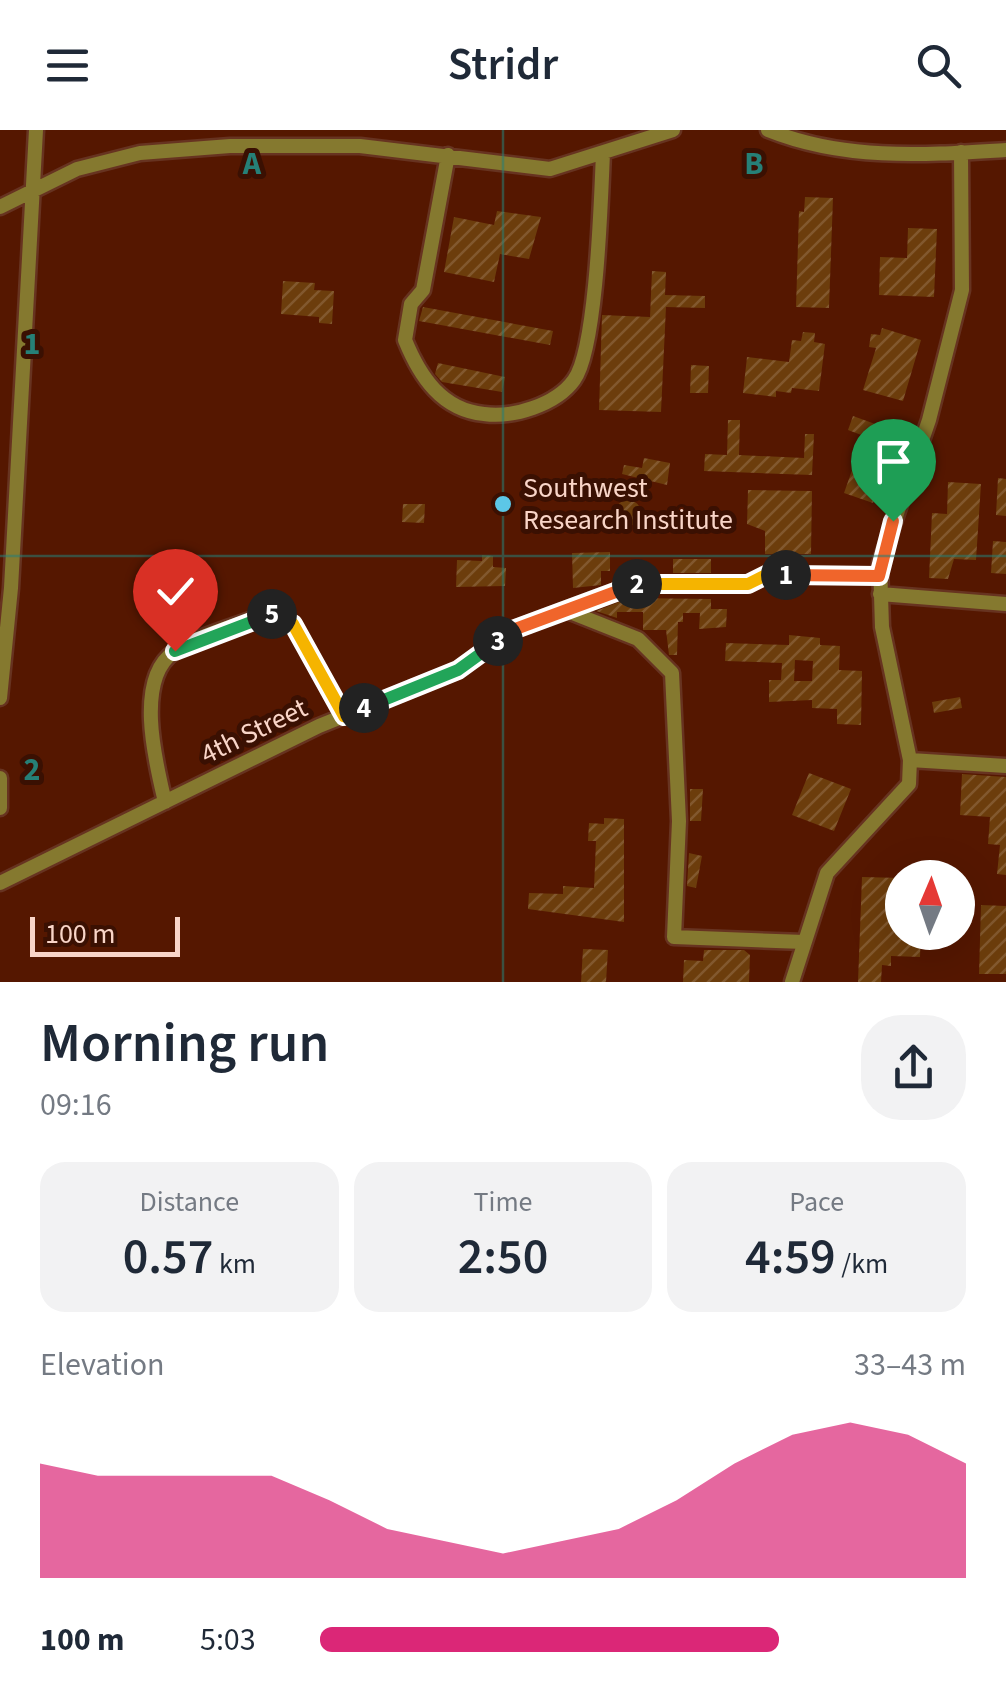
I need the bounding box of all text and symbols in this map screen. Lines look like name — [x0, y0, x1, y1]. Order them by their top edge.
text: Stridr — [448, 33, 558, 97]
icon: menu — [40, 38, 95, 93]
icon: search — [911, 38, 966, 93]
text: A — [242, 141, 262, 187]
text: B — [744, 141, 764, 187]
text: 1 — [24, 321, 40, 367]
pin — [851, 419, 936, 522]
icon: arrive — [866, 434, 921, 489]
place label: Southwest Research Institute — [523, 468, 733, 540]
marker: Southwest Research Institute — [492, 493, 514, 515]
pin — [133, 549, 218, 652]
pin: 1 — [761, 550, 811, 600]
text: 1 — [779, 555, 793, 595]
pin: 2 — [612, 559, 662, 609]
icon: check — [148, 564, 203, 619]
text: 2 — [630, 564, 644, 604]
pin: 5 — [247, 589, 297, 639]
text: 5 — [265, 594, 279, 634]
pin: 3 — [473, 616, 523, 666]
text: 3 — [491, 621, 505, 661]
pin: 4 — [339, 683, 389, 733]
street label: 4th Street — [194, 688, 315, 774]
text: 4 — [357, 688, 371, 728]
text: 2 — [24, 747, 40, 793]
north arrow — [885, 860, 975, 950]
map controls — [885, 860, 975, 950]
scale bar — [30, 912, 180, 956]
text: 100 m — [45, 914, 116, 954]
text: Morning run — [40, 1005, 329, 1083]
button: share — [861, 1015, 966, 1120]
text: 09:16 — [40, 1082, 112, 1128]
text: Distance — [140, 1182, 239, 1222]
text: Time — [473, 1182, 532, 1222]
text: Pace — [789, 1182, 844, 1222]
text: 0.57 — [123, 1222, 213, 1293]
text: 2:50 — [458, 1222, 548, 1293]
text: 4:59 — [745, 1222, 836, 1293]
text: km — [213, 1244, 256, 1284]
text: /km — [836, 1244, 888, 1284]
text: Elevation — [40, 1342, 165, 1388]
text: 33–43 m — [854, 1342, 966, 1388]
text: 100 m — [40, 1617, 125, 1663]
text: 5:03 — [200, 1617, 256, 1663]

